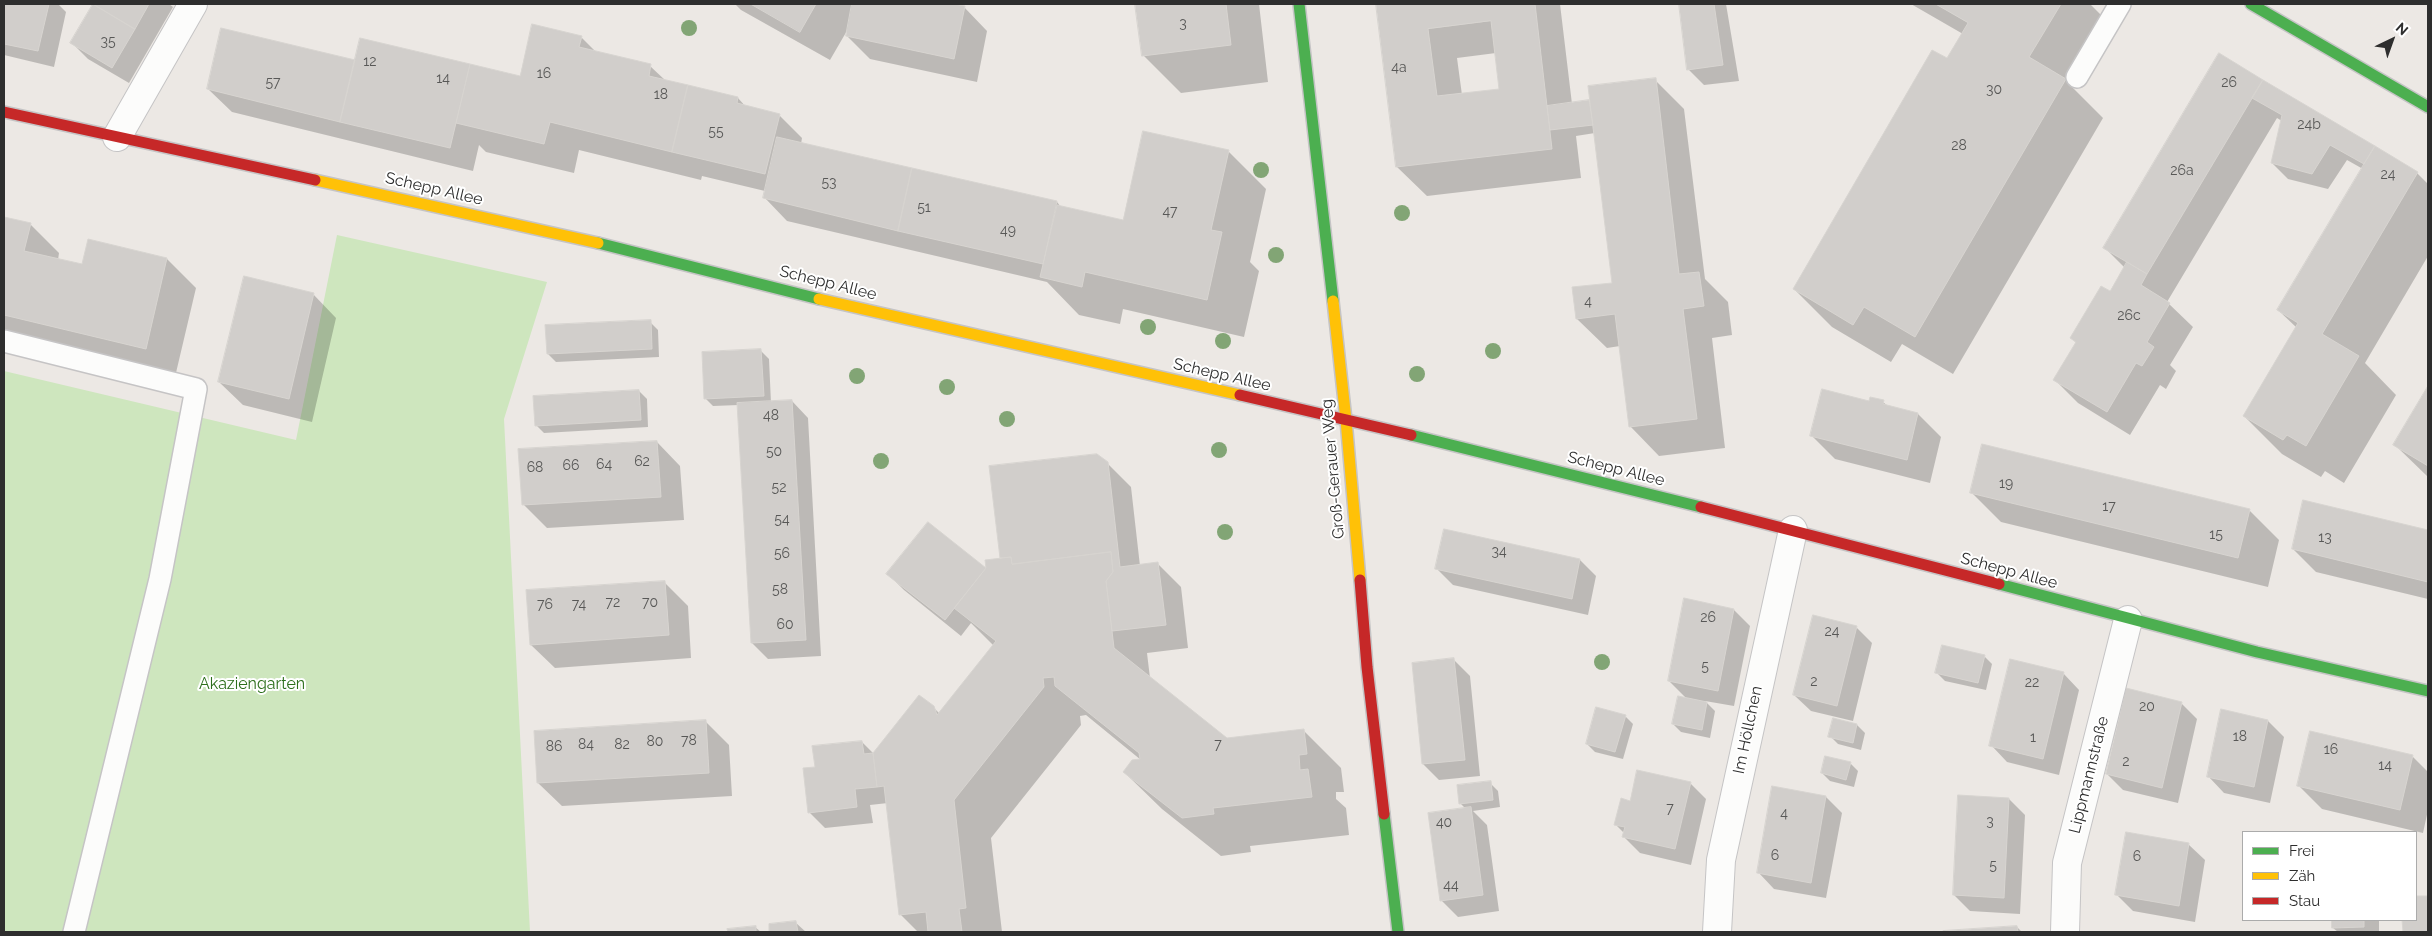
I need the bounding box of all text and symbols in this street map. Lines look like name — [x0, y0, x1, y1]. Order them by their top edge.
north arrow — [2367, 15, 2417, 65]
house number: 3 — [1179, 16, 1187, 32]
text: N — [2393, 19, 2411, 38]
house number: 35 — [100, 34, 116, 50]
house number: 12 — [363, 54, 377, 70]
house number: 4a — [1391, 60, 1407, 76]
house number: 16 — [537, 66, 551, 82]
house number: 14 — [436, 71, 450, 87]
house number: 57 — [265, 75, 281, 91]
house number: 26 — [2221, 75, 2237, 91]
house number: 30 — [1986, 82, 2002, 98]
house number: 18 — [654, 87, 668, 103]
house number: 24b — [2297, 117, 2321, 133]
house number: 55 — [708, 124, 724, 140]
house number: 28 — [1951, 138, 1967, 154]
house number: 26a — [2170, 163, 2194, 179]
house number: 24 — [2381, 167, 2395, 183]
street label: Schepp Allee — [383, 168, 485, 210]
house number: 53 — [821, 175, 837, 191]
house number: 51 — [917, 200, 931, 216]
house number: 47 — [1162, 204, 1178, 220]
house number: 49 — [1000, 223, 1016, 239]
street label: Schepp Allee — [777, 262, 879, 304]
house number: 4 — [1584, 294, 1592, 310]
house number: 26c — [2117, 308, 2141, 324]
street label: Schepp Allee — [1171, 354, 1273, 396]
street label: Groß-Gerauer Weg — [1317, 398, 1349, 540]
house number: 48 — [763, 408, 779, 424]
house number: 50 — [766, 444, 782, 460]
street label: Schepp Allee — [1565, 448, 1667, 490]
house number: 62 — [634, 454, 650, 470]
house number: 64 — [596, 457, 612, 473]
house number: 66 — [563, 458, 579, 474]
house number: 68 — [527, 460, 543, 476]
house number: 19 — [1999, 476, 2013, 492]
house number: 52 — [772, 480, 786, 496]
house number: 17 — [2102, 499, 2116, 515]
house number: 54 — [774, 512, 790, 528]
house number: 15 — [2209, 527, 2223, 543]
house number: 13 — [2318, 530, 2332, 546]
house number: 34 — [1491, 544, 1507, 560]
house number: 56 — [774, 546, 790, 562]
street label: Schepp Allee — [1959, 549, 2059, 593]
house number: 58 — [772, 582, 788, 598]
house number: 72 — [606, 595, 620, 611]
house number: 70 — [642, 595, 658, 611]
house number: 76 — [537, 597, 553, 613]
house number: 74 — [572, 597, 586, 613]
house number: 26 — [1700, 610, 1716, 626]
house number: 60 — [776, 617, 794, 633]
house number: 24 — [1825, 624, 1839, 640]
house number: 5 — [1701, 659, 1709, 675]
park label: Akaziengarten — [199, 674, 305, 694]
house number: 2 — [1810, 674, 1818, 690]
house number: 22 — [2025, 675, 2039, 691]
street label: Im Höllchen — [1729, 684, 1767, 776]
house number: 20 — [2139, 699, 2155, 715]
street label: Lippmannstraße — [2065, 714, 2113, 836]
house number: 18 — [2233, 729, 2247, 745]
house number: 1 — [2030, 730, 2036, 746]
house number: 78 — [681, 733, 697, 749]
house number: 80 — [647, 734, 663, 750]
house number: 84 — [578, 737, 594, 753]
house number: 82 — [614, 737, 630, 753]
house number: 7 — [1214, 737, 1222, 753]
house number: 86 — [546, 739, 562, 755]
house number: 16 — [2324, 742, 2338, 758]
house number: 2 — [2122, 754, 2130, 770]
house number: 14 — [2378, 758, 2392, 774]
house number: 7 — [1666, 801, 1674, 817]
house number: 4 — [1780, 806, 1788, 822]
house number: 3 — [1986, 814, 1994, 830]
house number: 40 — [1436, 815, 1452, 831]
legend — [2242, 831, 2417, 921]
text: Frei — [2289, 842, 2314, 860]
house number: 6 — [1771, 848, 1779, 864]
house number: 6 — [2133, 849, 2141, 865]
house number: 5 — [1989, 858, 1997, 874]
text: Zäh — [2289, 867, 2315, 885]
house number: 44 — [1443, 878, 1459, 894]
text: Stau — [2289, 892, 2320, 910]

